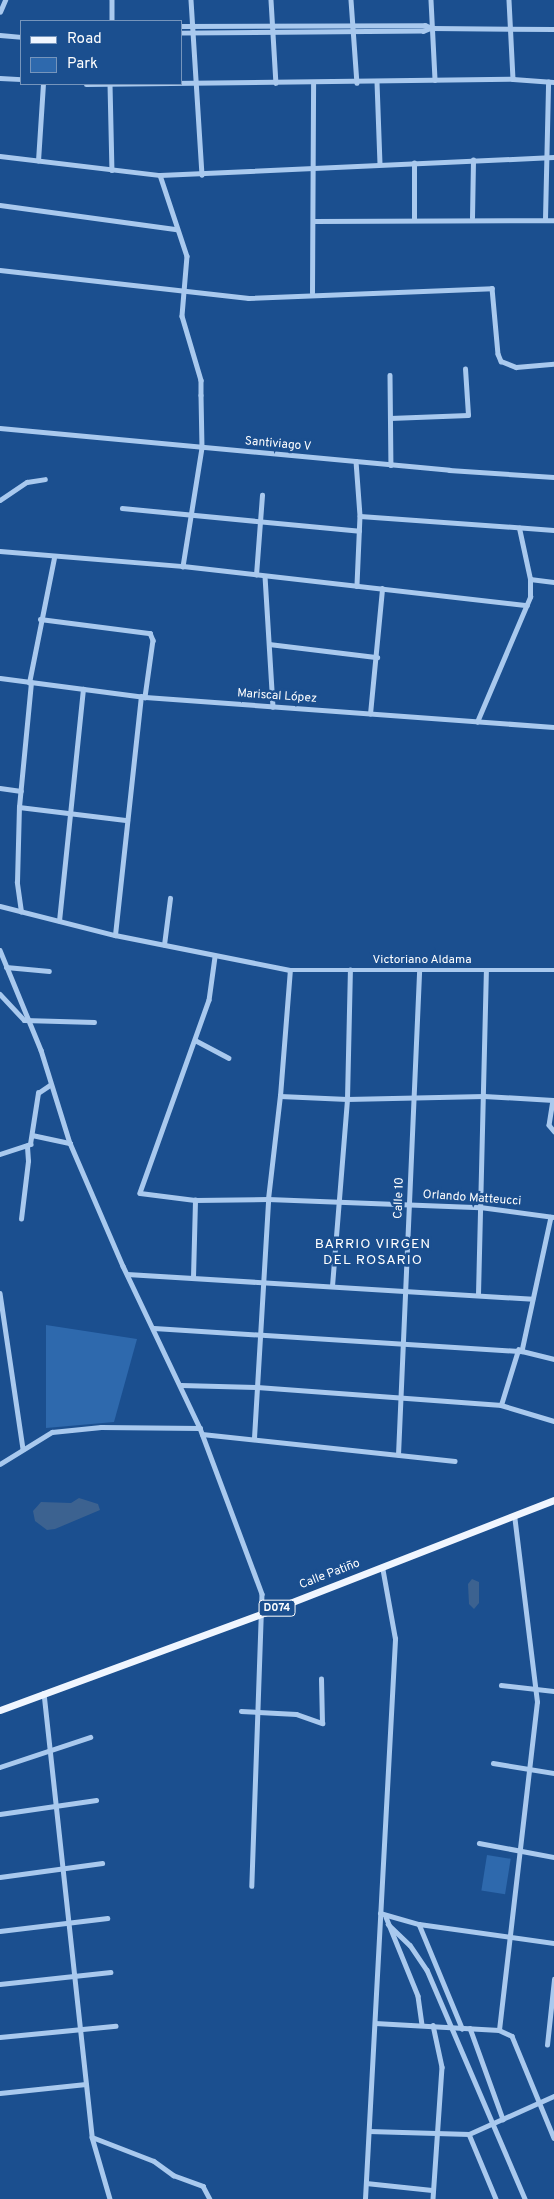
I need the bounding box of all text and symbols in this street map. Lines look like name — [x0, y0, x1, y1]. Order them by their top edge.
legend — [20, 20, 182, 85]
text: Road — [67, 30, 102, 49]
text: Park — [67, 55, 98, 74]
street label: Santiviago V — [244, 435, 312, 455]
street label: Mariscal López — [237, 687, 317, 707]
street label: Victoriano Aldama — [372, 954, 472, 968]
street label: Calle 10 — [392, 1177, 408, 1219]
street label: Orlando Matteucci — [422, 1188, 522, 1210]
district label: BARRIO VIRGEN DEL ROSARIO — [313, 1237, 433, 1270]
street label: Calle Patiño — [298, 1557, 362, 1593]
road number: D074 — [258, 1600, 296, 1616]

